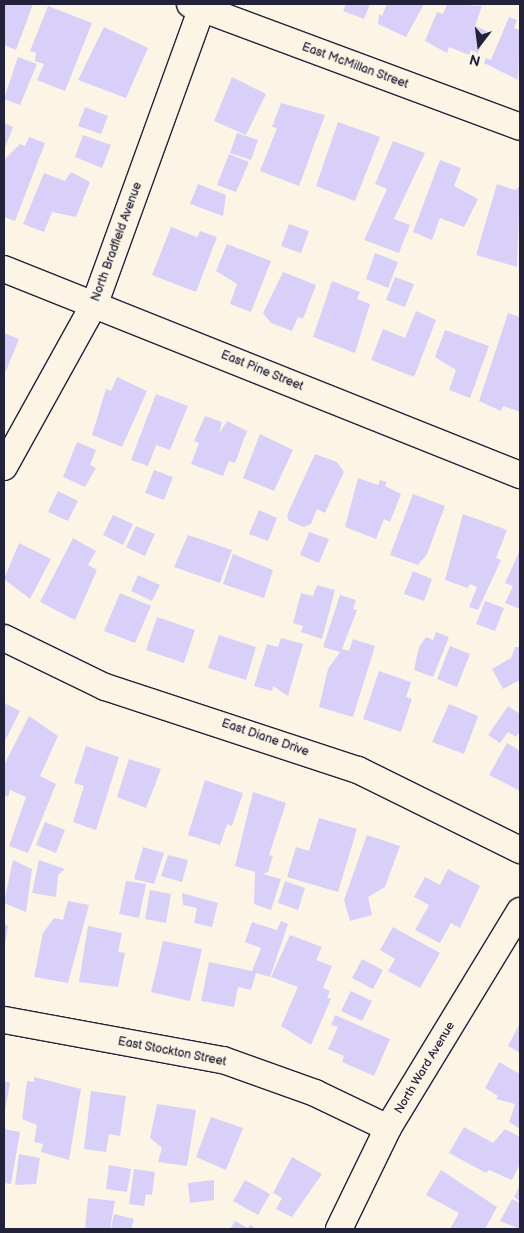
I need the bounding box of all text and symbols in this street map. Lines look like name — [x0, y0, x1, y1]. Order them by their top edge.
north arrow — [454, 20, 504, 70]
street label: East McMillan Street — [300, 40, 410, 92]
text: N — [468, 50, 482, 70]
street label: North Bradfield Avenue — [89, 180, 145, 304]
street label: East Pine Street — [219, 348, 305, 394]
street label: East Diane Drive — [220, 716, 310, 760]
street label: North Ward Avenue — [392, 1019, 458, 1117]
street label: East Stockton Street — [116, 1034, 228, 1070]

